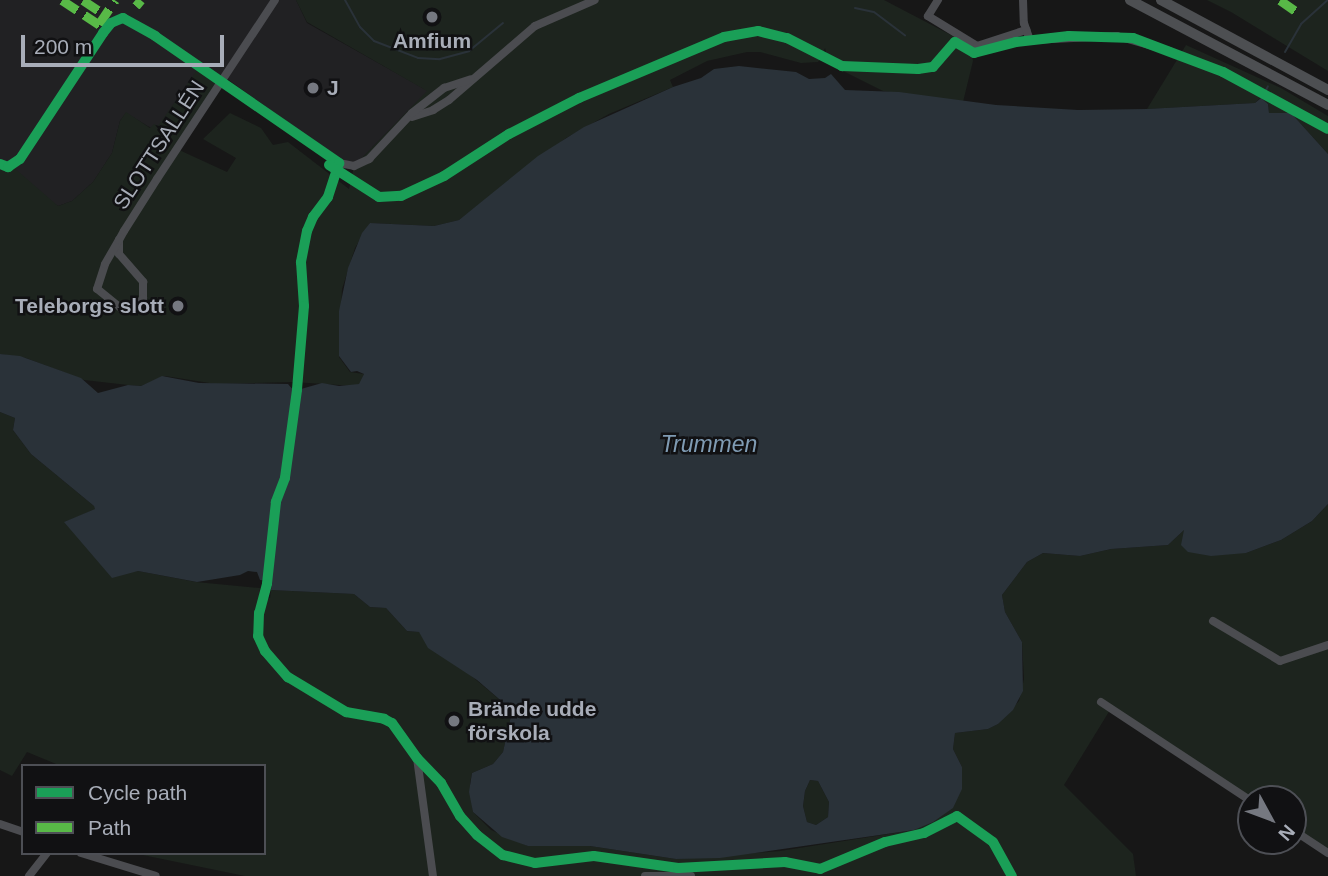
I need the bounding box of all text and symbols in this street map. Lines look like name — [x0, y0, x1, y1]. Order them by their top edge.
marker: Amfium — [424, 9, 440, 25]
scale bar — [24, 21, 228, 65]
place label: Amfium — [393, 28, 471, 54]
text: 200 m — [34, 35, 92, 58]
place label: J — [327, 75, 339, 101]
street label: SLOTTSALLÉN — [108, 76, 210, 214]
marker: J — [305, 80, 321, 96]
place label: Teleborgs slott — [15, 293, 164, 319]
marker: Teleborgs slott — [170, 298, 186, 314]
water label: Trummen — [661, 430, 757, 458]
place label: Brände udde förskola — [468, 696, 596, 746]
marker: Brände udde förskola — [446, 713, 462, 729]
legend — [21, 764, 266, 855]
text: Cycle path — [88, 781, 187, 804]
north arrow — [1237, 785, 1307, 855]
text: Path — [88, 816, 131, 839]
text: N — [1274, 821, 1299, 845]

